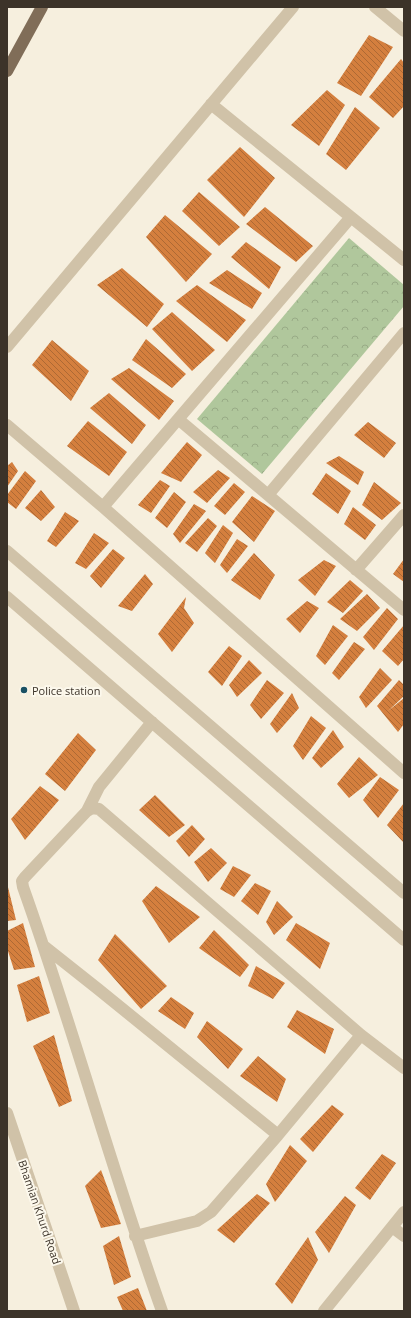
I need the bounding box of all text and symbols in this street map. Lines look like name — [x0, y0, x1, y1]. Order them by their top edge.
place label: Police station — [32, 683, 100, 698]
marker: Police station — [19, 685, 29, 695]
street label: Bhamian Khurd Road — [15, 1158, 65, 1266]

